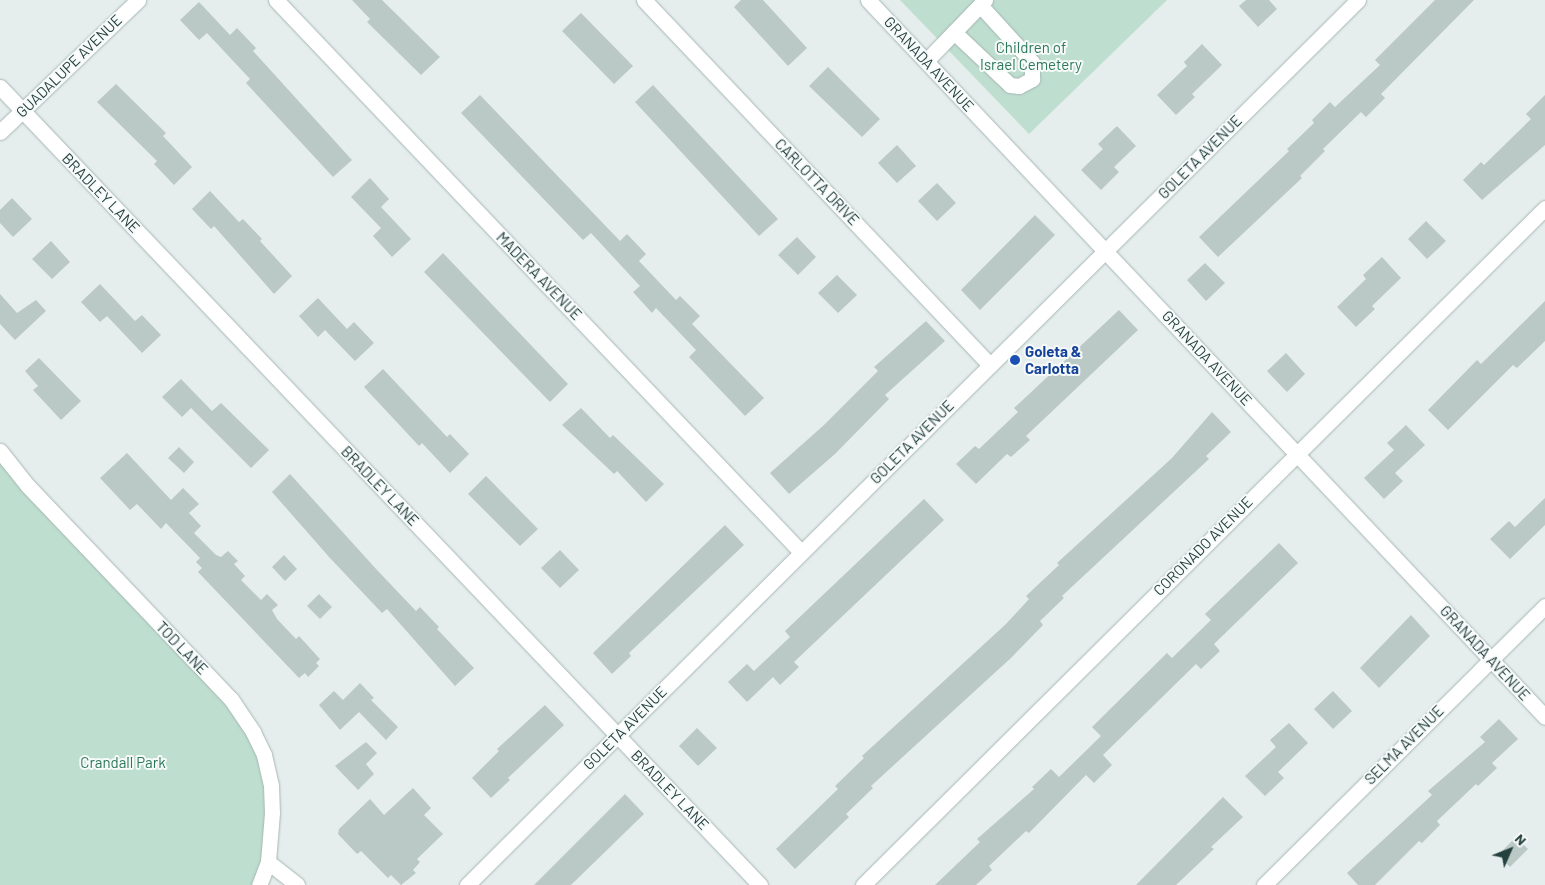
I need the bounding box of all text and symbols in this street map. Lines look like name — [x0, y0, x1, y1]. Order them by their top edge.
street label: GUADALUPE AVENUE — [12, 11, 126, 121]
street label: GRANADA AVENUE — [880, 13, 978, 115]
park label: Children of Israel Cemetery — [980, 38, 1082, 73]
street label: GOLETA AVENUE — [1154, 111, 1246, 203]
street label: CARLOTTA DRIVE — [771, 135, 863, 229]
street label: BRADLEY LANE — [58, 149, 144, 237]
street label: MADERA AVENUE — [493, 228, 585, 324]
street label: GRANADA AVENUE — [1158, 307, 1256, 409]
place label: Goleta & Carlotta — [1025, 342, 1081, 377]
marker: Goleta & Carlotta — [1009, 354, 1021, 366]
street label: GOLETA AVENUE — [866, 396, 958, 488]
street label: BRADLEY LANE — [337, 442, 423, 530]
street label: CORONADO AVENUE — [1150, 493, 1256, 599]
street label: GRANADA AVENUE — [1436, 602, 1534, 704]
street label: TOD LANE — [152, 618, 212, 678]
street label: GOLETA AVENUE — [579, 682, 671, 774]
street label: SELMA AVENUE — [1361, 702, 1447, 788]
street label: BRADLEY LANE — [627, 746, 713, 834]
park label: Crandall Park — [80, 754, 166, 772]
north arrow — [1485, 825, 1535, 875]
text: N — [1512, 830, 1530, 848]

